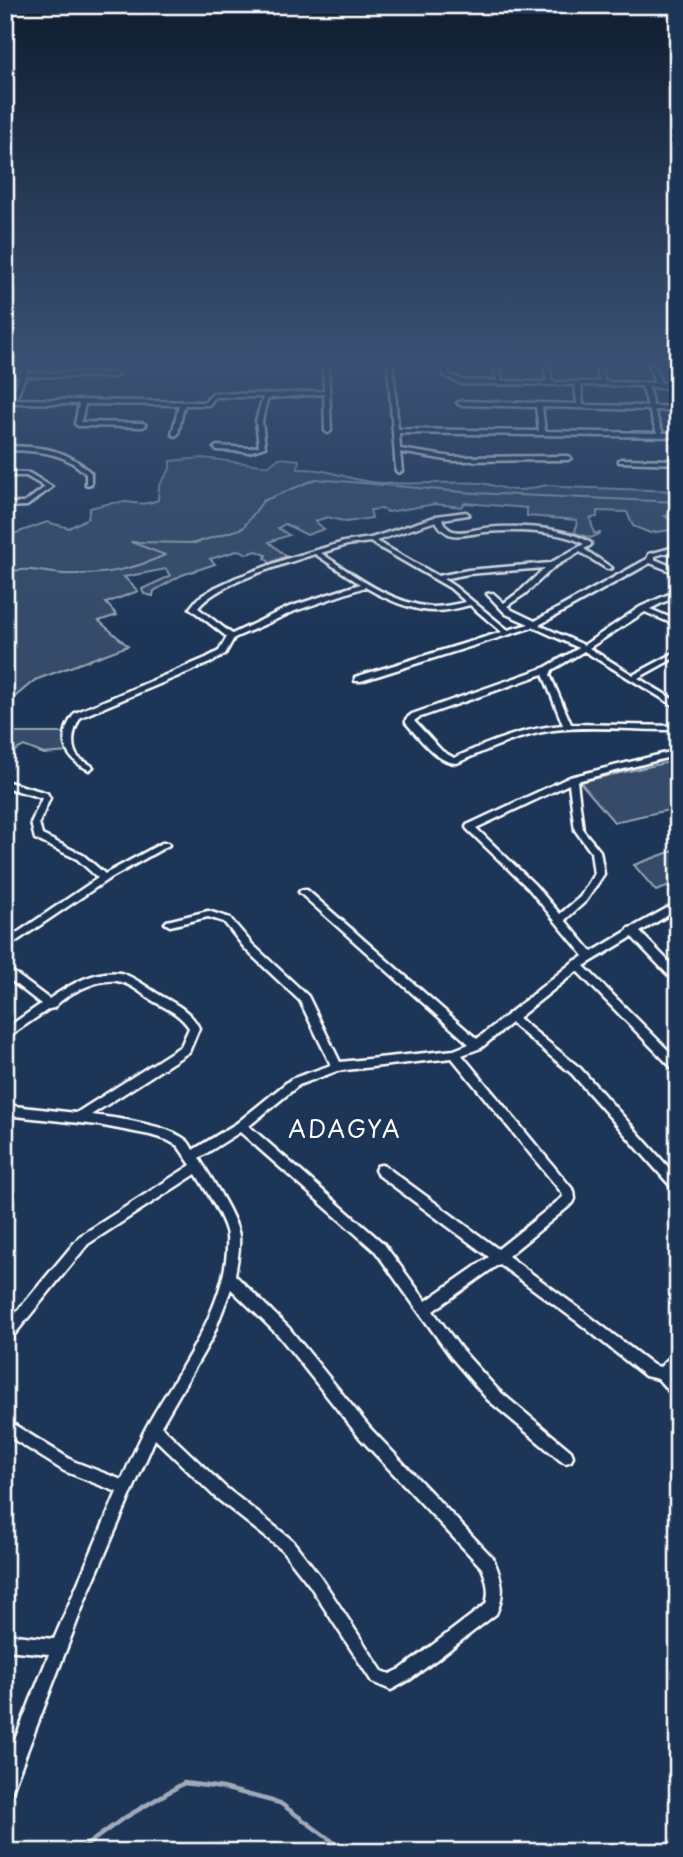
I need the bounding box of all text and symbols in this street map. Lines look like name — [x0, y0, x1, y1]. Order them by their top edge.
district label: ADAGYA — [288, 1111, 402, 1146]

